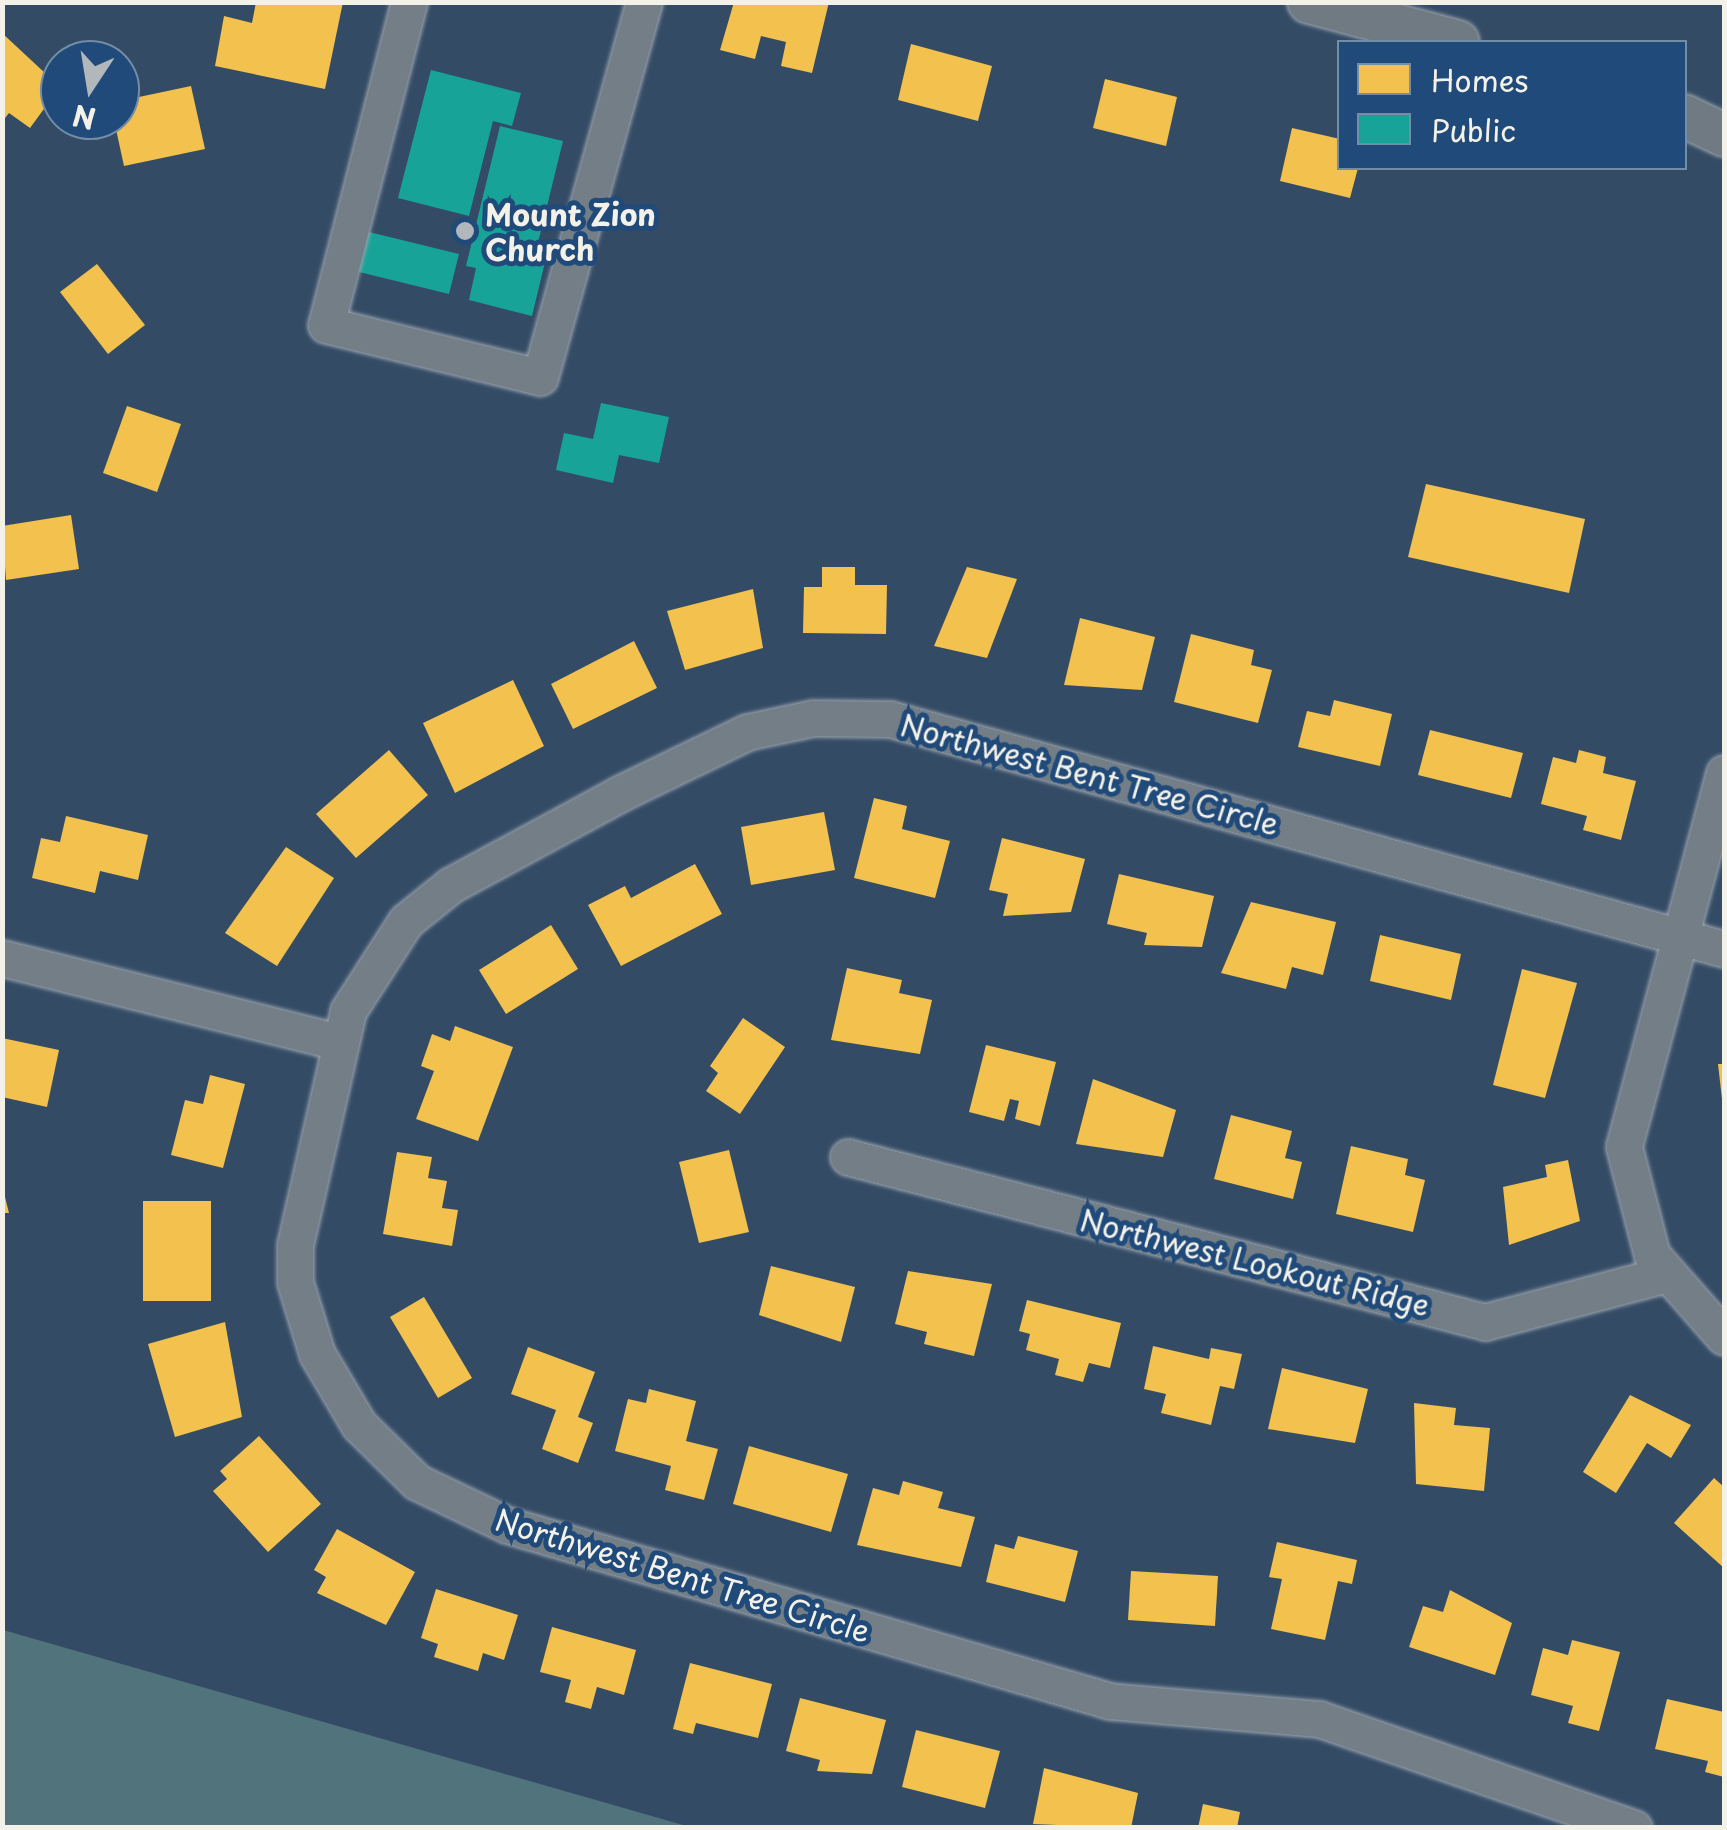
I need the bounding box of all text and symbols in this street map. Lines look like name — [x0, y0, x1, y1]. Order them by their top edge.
north arrow — [40, 40, 140, 140]
legend — [1337, 40, 1687, 170]
text: Homes — [1431, 57, 1528, 102]
text: N — [69, 95, 99, 141]
text: Public — [1431, 107, 1516, 152]
place label: Mount Zion Church — [485, 196, 657, 266]
marker: Mount Zion Church — [454, 220, 476, 242]
street label: Northwest Bent Tree Circle — [895, 706, 1285, 842]
street label: Northwest Lookout Ridge — [1076, 1201, 1434, 1323]
street label: Northwest Bent Tree Circle — [489, 1500, 877, 1650]

